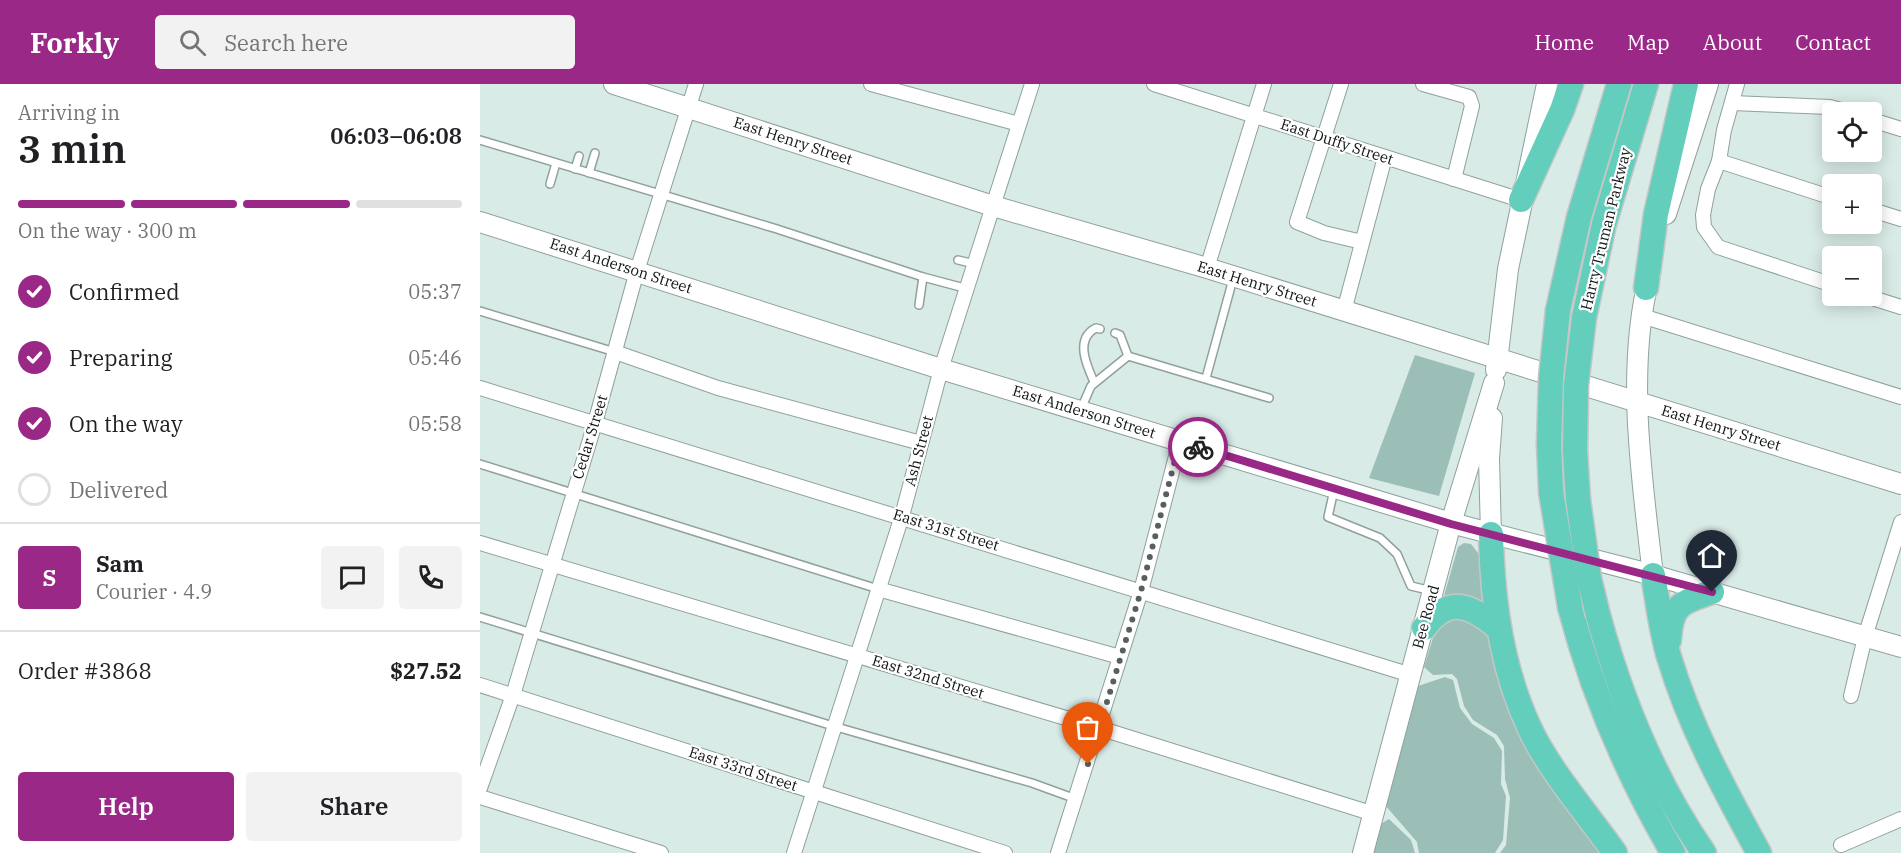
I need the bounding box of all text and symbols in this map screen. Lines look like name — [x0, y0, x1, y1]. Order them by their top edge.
search box — [155, 15, 575, 69]
text: Forkly — [30, 24, 119, 61]
icon: search — [176, 26, 209, 59]
text: Search here — [224, 28, 348, 57]
text: Home — [1534, 28, 1594, 56]
text: Map — [1627, 28, 1670, 56]
text: About — [1703, 28, 1762, 56]
text: Contact — [1795, 28, 1871, 56]
text: Arriving in — [18, 99, 120, 126]
map controls — [1822, 102, 1882, 306]
button: locate — [1822, 102, 1882, 162]
street label: East Henry Street — [731, 112, 855, 169]
street label: East Duffy Street — [1278, 114, 1396, 169]
text: 06:03–06:08 — [330, 121, 462, 150]
text: 3 min — [18, 123, 126, 174]
street label: Harry Truman Parkway — [1576, 146, 1635, 312]
button: + — [1822, 174, 1882, 234]
text: On the way · 300 m — [18, 217, 197, 244]
street label: East Anderson Street — [548, 234, 695, 297]
button: − — [1822, 246, 1882, 306]
street label: East Henry Street — [1195, 256, 1319, 311]
icon: check — [18, 275, 51, 308]
text: Confirmed — [69, 277, 180, 306]
text: 05:37 — [408, 278, 462, 305]
icon: check — [18, 341, 51, 374]
text: Preparing — [69, 343, 173, 372]
text: 05:46 — [408, 344, 462, 371]
street label: East Anderson Street — [1010, 381, 1158, 442]
street label: Cedar Street — [568, 392, 611, 481]
street label: East Henry Street — [1659, 400, 1783, 455]
icon: check — [18, 407, 51, 440]
text: On the way — [69, 409, 183, 438]
text: 05:58 — [408, 410, 462, 437]
street label: Ash Street — [900, 413, 937, 488]
courier — [1168, 417, 1228, 477]
icon: bike — [1182, 431, 1215, 464]
text: Delivered — [69, 475, 168, 504]
street label: East 31st Street — [891, 504, 1001, 555]
pin — [1686, 530, 1737, 592]
icon: home — [1695, 539, 1728, 572]
button: chat — [321, 546, 384, 609]
button: phone — [399, 546, 462, 609]
text: Sam — [96, 549, 144, 578]
text: S — [43, 563, 56, 592]
text: Courier · 4.9 — [96, 578, 212, 605]
street label: Bee Road — [1408, 583, 1443, 651]
street label: East 32nd Street — [870, 650, 986, 703]
text: Order #3868 — [18, 656, 152, 685]
text: $27.52 — [390, 656, 462, 685]
pin — [1062, 702, 1113, 764]
icon: bag — [1071, 711, 1104, 744]
street label: East 33rd Street — [686, 742, 800, 795]
button: Help — [18, 772, 234, 841]
button: Share — [246, 772, 462, 841]

